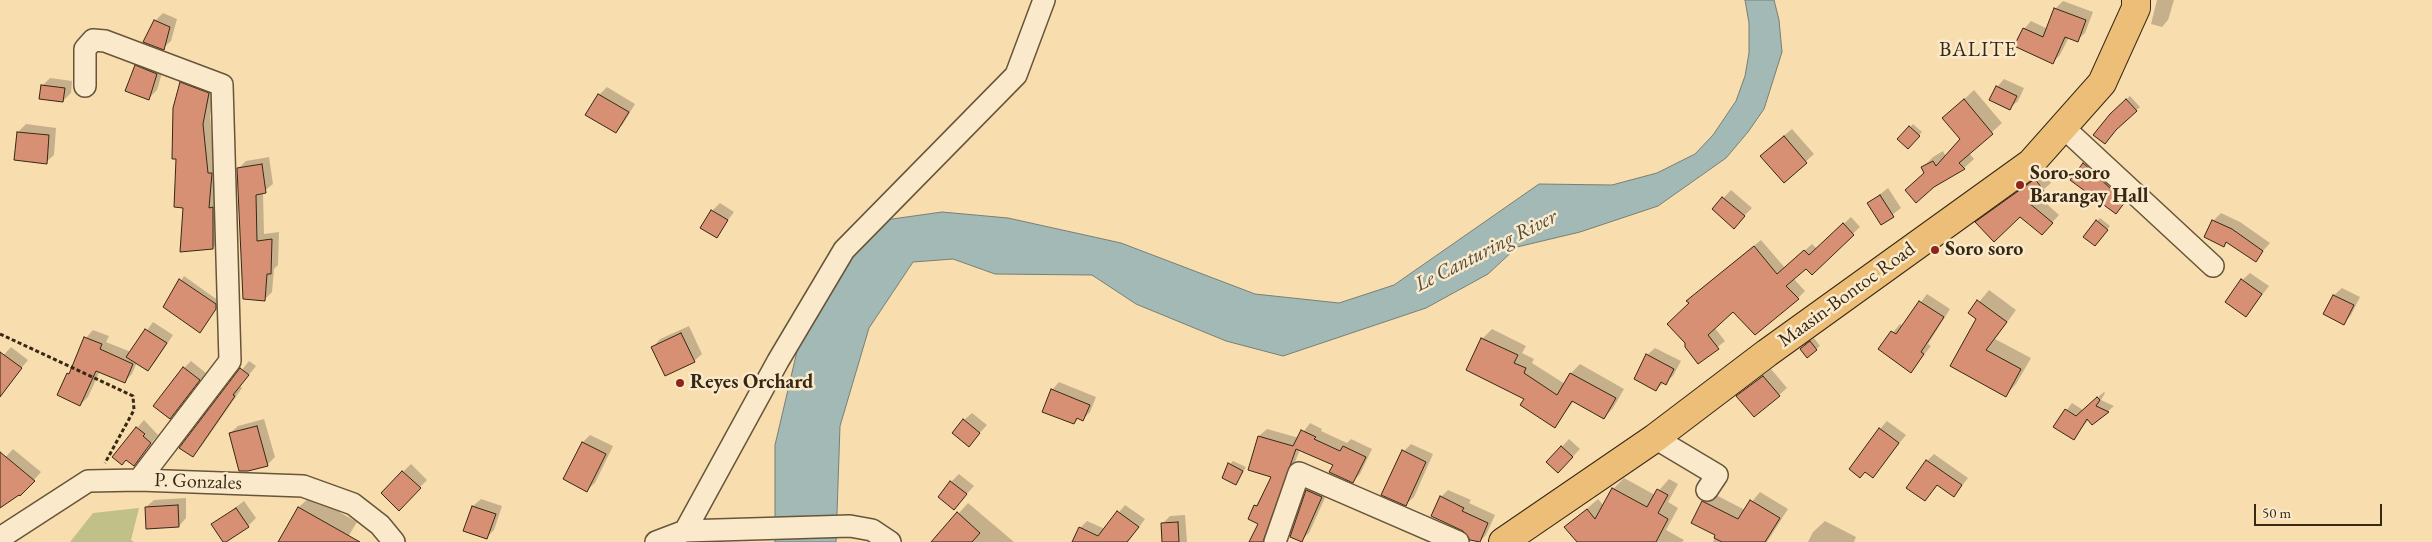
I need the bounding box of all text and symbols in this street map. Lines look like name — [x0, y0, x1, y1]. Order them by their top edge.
district label: BALITE — [1938, 37, 2018, 63]
place label: Soro-soro Barangay Hall — [2030, 162, 2148, 209]
marker: Soro-soro Barangay Hall — [2014, 179, 2026, 191]
water label: Le Canturing River — [1411, 204, 1561, 298]
street label: Maasin-Bontoc Road — [1774, 237, 1920, 353]
place label: Soro soro — [1945, 238, 2023, 262]
marker: Soro soro — [1929, 244, 1941, 256]
place label: Reyes Orchard — [690, 371, 813, 395]
marker: Reyes Orchard — [674, 377, 686, 389]
street label: P. Gonzales — [154, 468, 242, 496]
scale bar — [2257, 494, 2384, 526]
text: 50 m — [2262, 503, 2291, 522]

